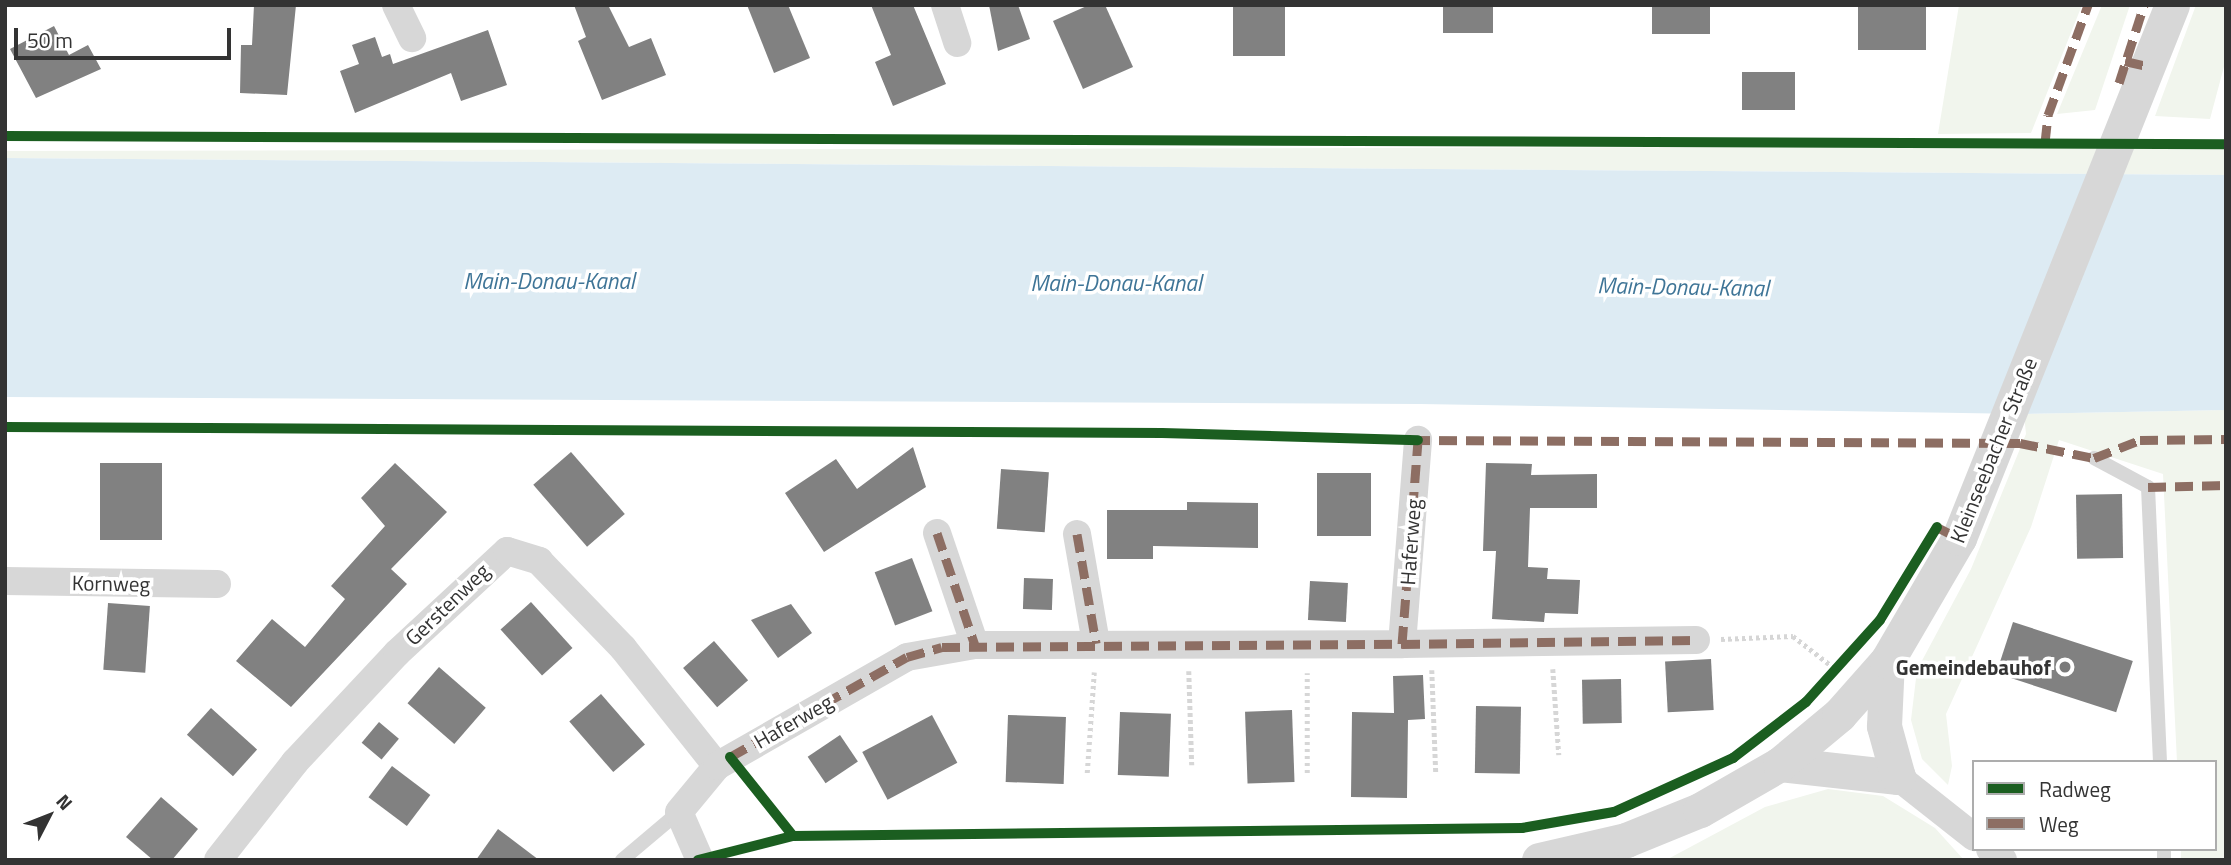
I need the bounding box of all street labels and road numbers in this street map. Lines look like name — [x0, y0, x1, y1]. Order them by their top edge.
street label: Kleinseebacher Straße — [1944, 354, 2042, 546]
street label: Haferweg — [1394, 498, 1426, 586]
street label: Gerstenweg — [400, 558, 494, 650]
street label: Kornweg — [72, 570, 150, 596]
street label: Haferweg — [749, 688, 837, 754]

